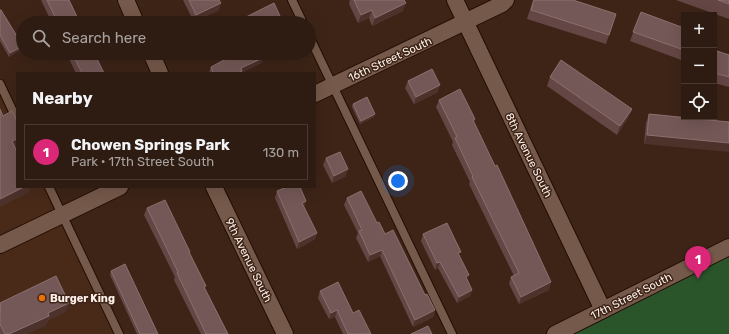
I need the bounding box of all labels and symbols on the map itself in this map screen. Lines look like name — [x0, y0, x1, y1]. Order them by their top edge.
street label: 16th Street South — [347, 34, 434, 84]
street label: 8th Avenue South — [502, 111, 555, 200]
your location — [388, 171, 408, 191]
street label: 9th Avenue South — [223, 216, 275, 304]
pin: 1 — [685, 246, 711, 279]
street label: 17th Street South — [588, 270, 674, 323]
place label: Burger King — [50, 292, 115, 305]
marker: Burger King — [37, 293, 47, 303]

